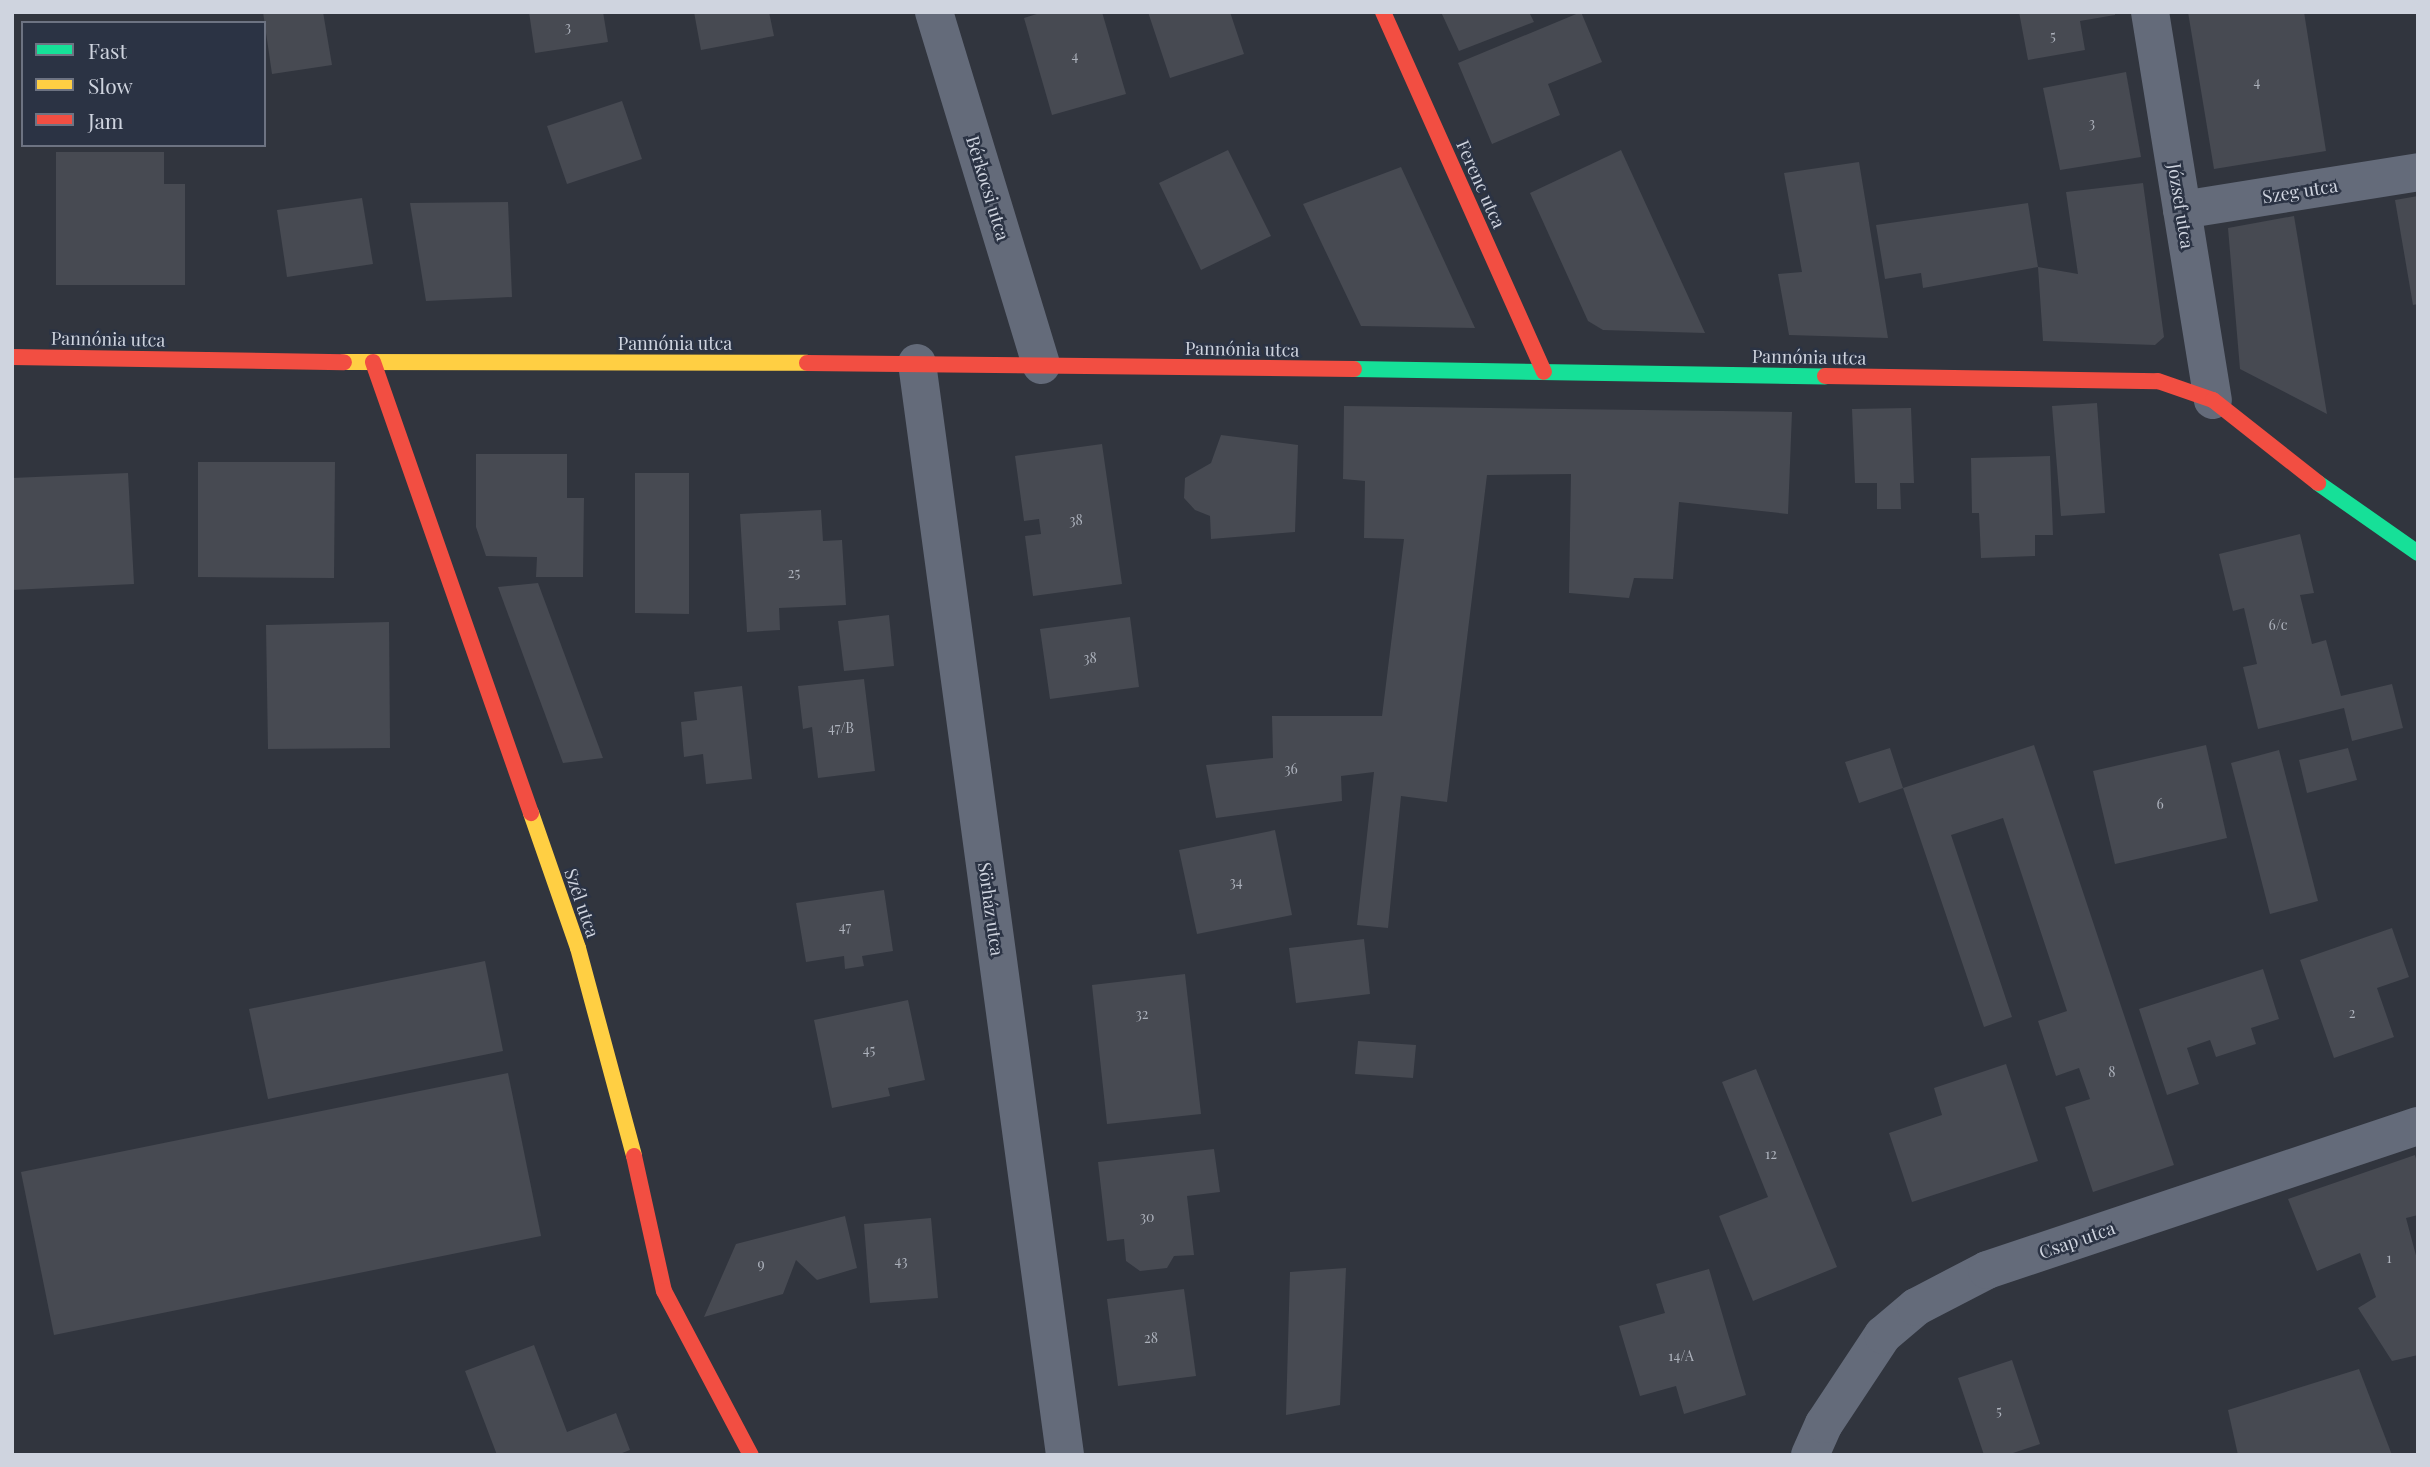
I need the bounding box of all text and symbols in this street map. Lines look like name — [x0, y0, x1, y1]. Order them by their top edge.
house number: 3 — [565, 19, 571, 35]
legend — [21, 21, 266, 147]
house number: 5 — [2050, 28, 2056, 44]
text: Fast — [88, 36, 127, 64]
house number: 4 — [1072, 48, 1078, 64]
text: Slow — [88, 71, 133, 99]
house number: 4 — [2254, 74, 2260, 90]
text: Jam — [88, 106, 124, 134]
house number: 3 — [2089, 115, 2095, 131]
street label: Bérkocsi utca — [962, 133, 1014, 243]
street label: Ferenc utca — [1452, 137, 1510, 231]
street label: József utca — [2164, 162, 2198, 250]
street label: Szeg utca — [2261, 174, 2339, 208]
street label: Pannónia utca — [50, 327, 166, 351]
street label: Pannónia utca — [618, 332, 732, 354]
street label: Pannónia utca — [1184, 337, 1300, 361]
street label: Pannónia utca — [1751, 345, 1867, 369]
house number: 38 — [1069, 512, 1083, 528]
house number: 25 — [788, 565, 800, 581]
house number: 6/c — [2269, 617, 2287, 633]
house number: 38 — [1083, 650, 1097, 666]
house number: 47/B — [828, 720, 854, 736]
house number: 36 — [1284, 761, 1298, 777]
house number: 6 — [2156, 796, 2164, 812]
street label: Sörház utca — [974, 861, 1008, 957]
street label: Szél utca — [560, 866, 604, 940]
house number: 34 — [1229, 874, 1243, 890]
house number: 47 — [839, 919, 851, 935]
house number: 2 — [2349, 1005, 2355, 1021]
house number: 32 — [1135, 1006, 1149, 1022]
house number: 45 — [863, 1042, 875, 1058]
house number: 8 — [2108, 1064, 2116, 1080]
house number: 12 — [1765, 1146, 1777, 1162]
house number: 30 — [1140, 1209, 1154, 1225]
street label: Csap utca — [2036, 1217, 2118, 1263]
house number: 1 — [2386, 1250, 2392, 1266]
house number: 43 — [895, 1253, 907, 1269]
house number: 9 — [757, 1256, 765, 1272]
house number: 28 — [1144, 1330, 1158, 1346]
house number: 14/A — [1668, 1348, 1694, 1364]
house number: 5 — [1996, 1403, 2002, 1419]

